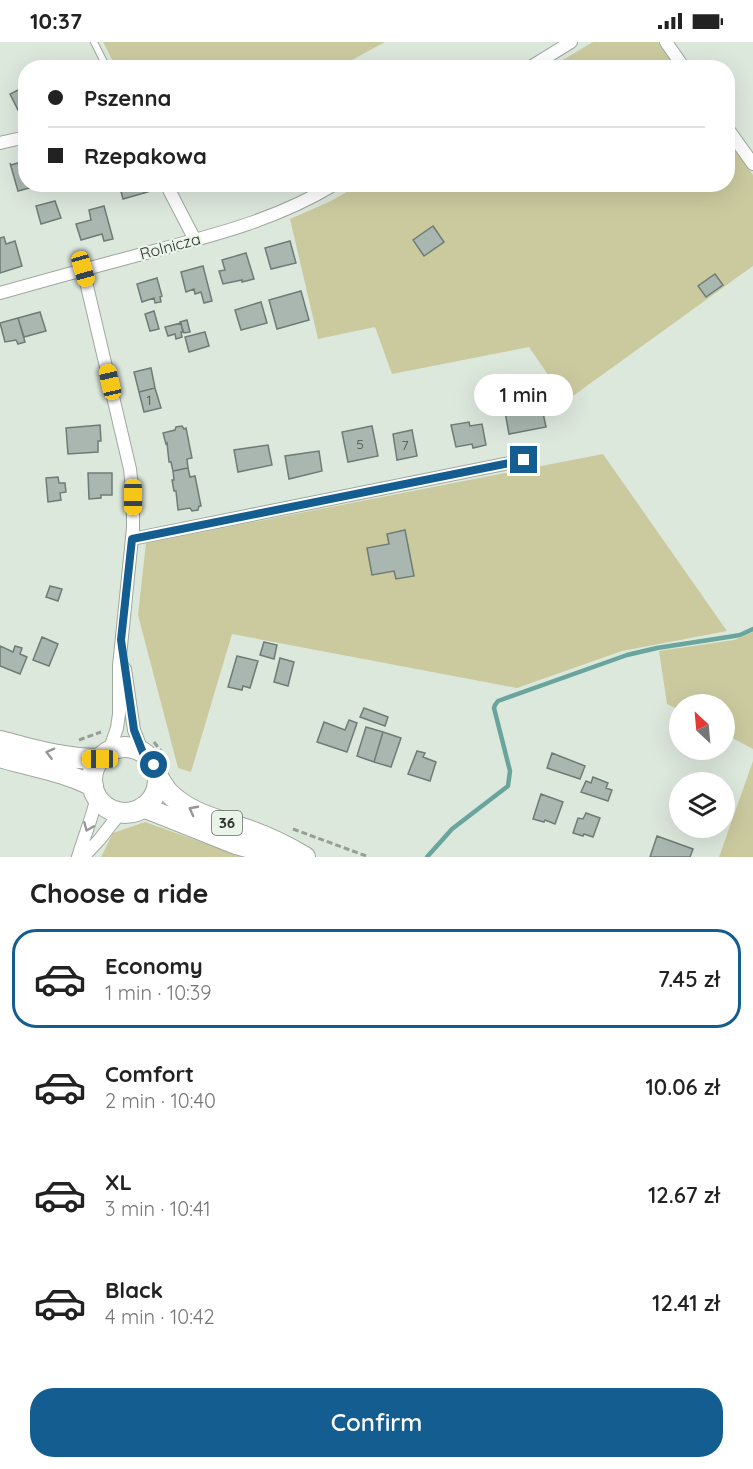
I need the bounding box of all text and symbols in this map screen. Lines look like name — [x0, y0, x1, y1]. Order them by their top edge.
text: 10:37 — [30, 7, 82, 35]
text: Pszenna — [84, 84, 171, 112]
text: Rzepakowa — [84, 142, 207, 170]
street label: Rolnicza — [137, 228, 203, 264]
car — [69, 249, 97, 289]
car — [97, 362, 123, 402]
callout: 1 min — [474, 373, 574, 415]
text: 1 min — [500, 382, 547, 407]
house number: 1 — [146, 391, 152, 409]
house number: 5 — [356, 435, 364, 453]
house number: 7 — [401, 436, 409, 454]
route end — [510, 446, 537, 473]
car — [124, 479, 142, 515]
north arrow — [669, 694, 735, 760]
map controls — [669, 694, 735, 838]
one-way arrow — [45, 748, 55, 761]
car — [82, 750, 118, 768]
route start — [140, 751, 167, 778]
button: layers — [669, 772, 735, 838]
one-way arrow — [189, 806, 199, 817]
road number: 36 — [212, 811, 242, 835]
one-way arrow — [83, 821, 95, 832]
text: Choose a ride — [30, 876, 208, 910]
icon: car — [33, 952, 87, 1006]
text: Economy — [105, 952, 203, 980]
text: 7.45 zł — [658, 965, 720, 993]
text: 1 min · 10:39 — [105, 980, 211, 1005]
icon: car — [33, 1060, 87, 1114]
text: Comfort — [105, 1060, 194, 1088]
text: 10.06 zł — [645, 1073, 720, 1101]
text: 2 min · 10:40 — [105, 1088, 216, 1113]
icon: car — [33, 1168, 87, 1222]
text: XL — [105, 1168, 132, 1196]
text: 12.67 zł — [648, 1181, 720, 1209]
text: 3 min · 10:41 — [105, 1196, 211, 1221]
icon: car — [33, 1276, 87, 1330]
text: Black — [105, 1276, 163, 1304]
text: 12.41 zł — [652, 1289, 720, 1317]
text: 4 min · 10:42 — [105, 1304, 215, 1329]
button: Confirm — [30, 1388, 723, 1457]

